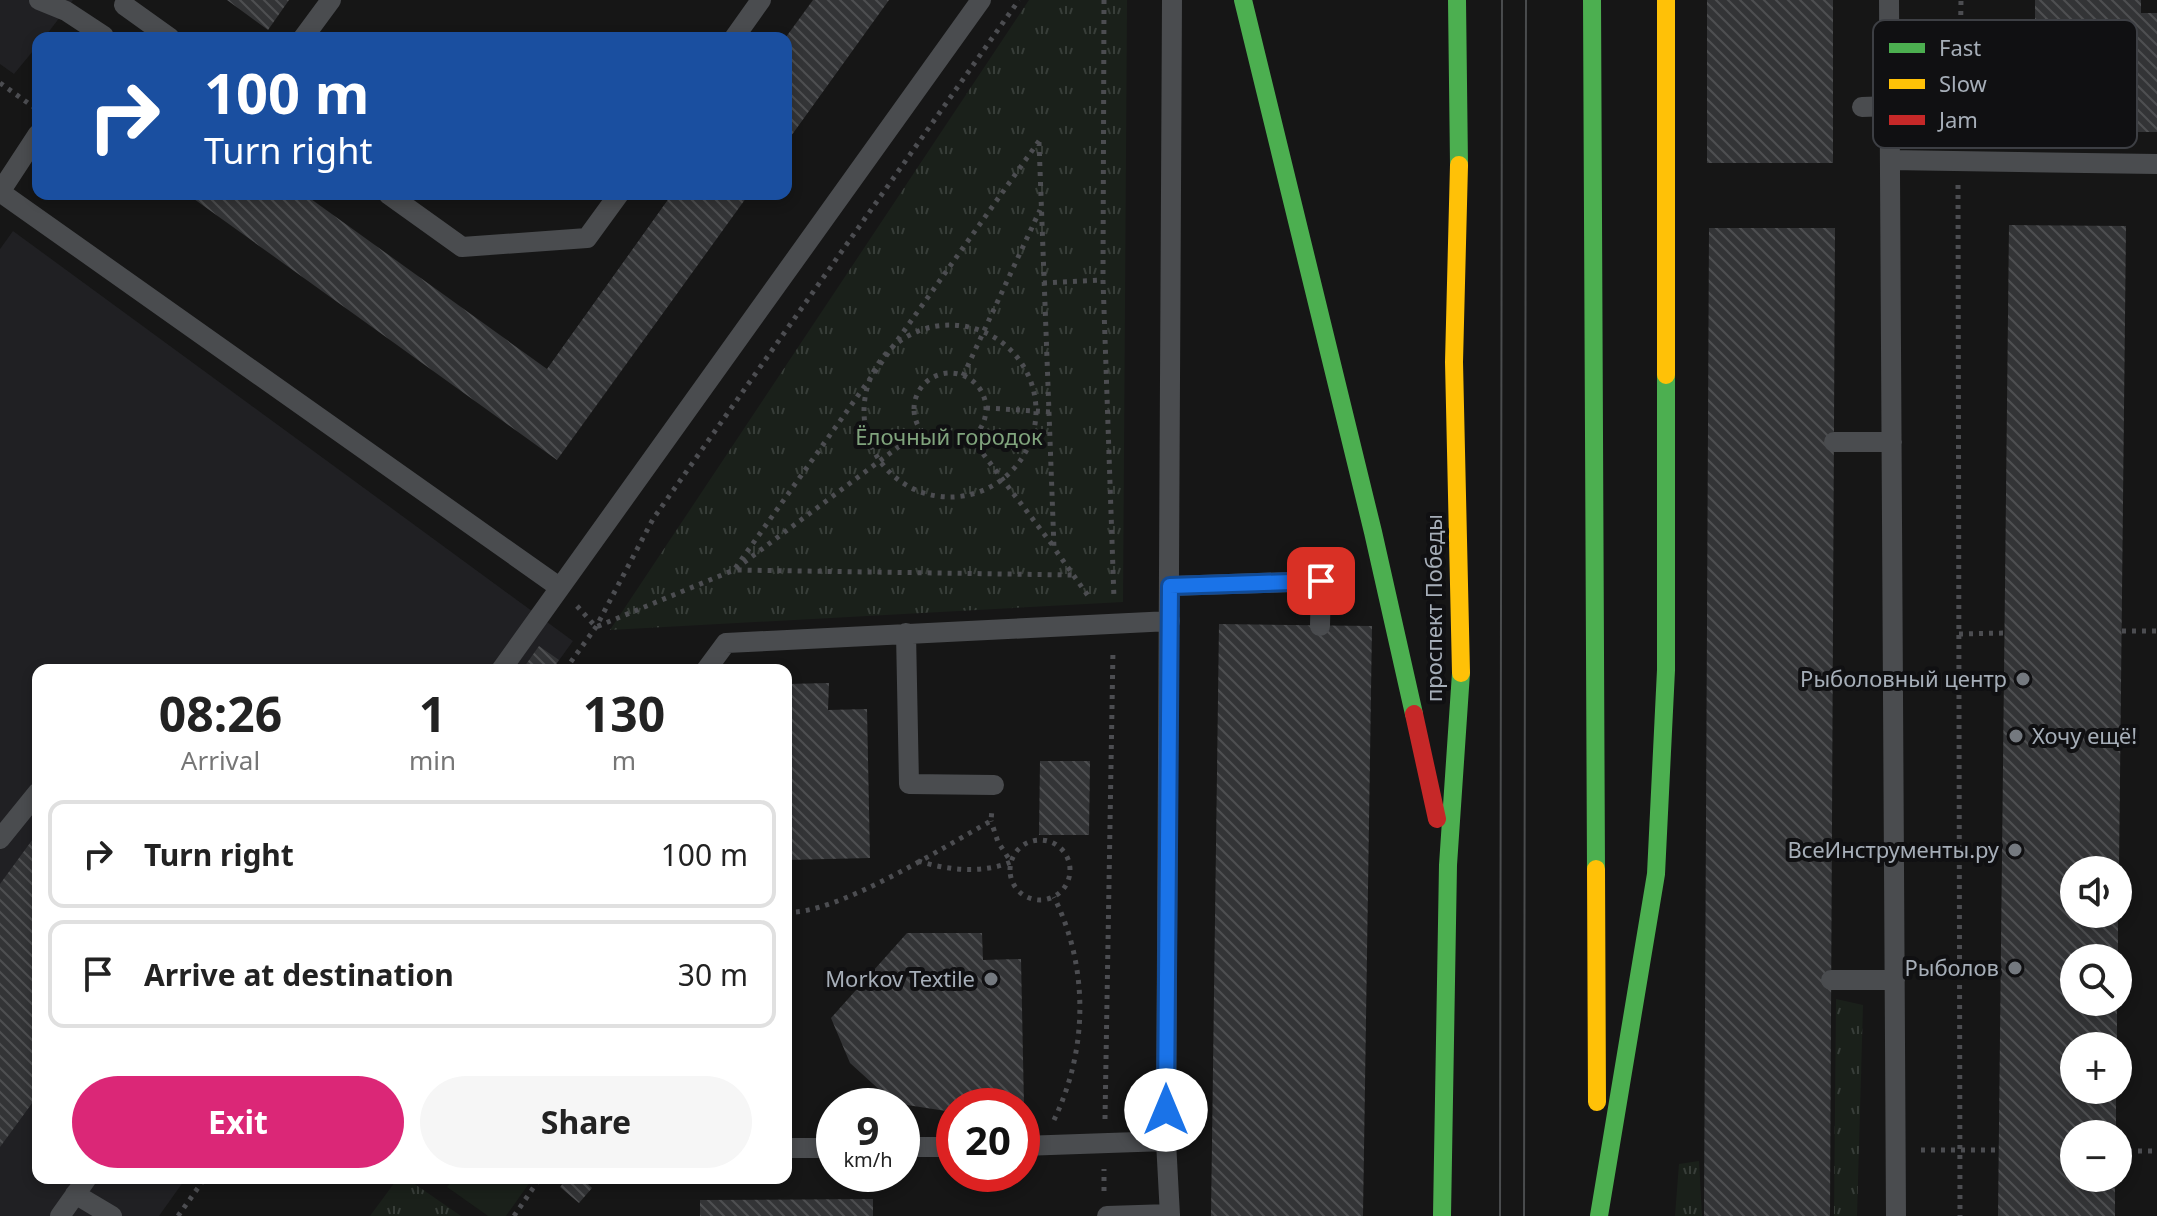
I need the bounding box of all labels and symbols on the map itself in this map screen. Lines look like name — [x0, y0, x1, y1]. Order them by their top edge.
legend — [1873, 20, 2137, 148]
text: Fast — [1939, 32, 1981, 62]
text: Slow — [1939, 68, 1988, 98]
text: Jam — [1937, 104, 1978, 134]
park label: Ёлочный городок — [855, 421, 1043, 451]
street label: проспект Победы — [1418, 514, 1448, 702]
pin — [1287, 547, 1355, 615]
place label: Рыболовный центр — [1800, 663, 2007, 693]
marker: Рыболовный центр — [2014, 670, 2032, 688]
place label: Хочу ещё! — [2032, 720, 2137, 750]
marker: Хочу ещё! — [2007, 727, 2025, 745]
place label: ВсеИнструменты.ру — [1788, 834, 2000, 864]
marker: ВсеИнструменты.ру — [2006, 841, 2024, 859]
place label: Рыболов — [1904, 952, 1999, 982]
marker: Рыболов — [2006, 959, 2024, 977]
place label: Morkov Textile — [825, 963, 975, 993]
marker: Morkov Textile — [982, 970, 1000, 988]
position arrow — [1124, 1068, 1208, 1152]
speed limit sign: 20 — [936, 1088, 1040, 1192]

